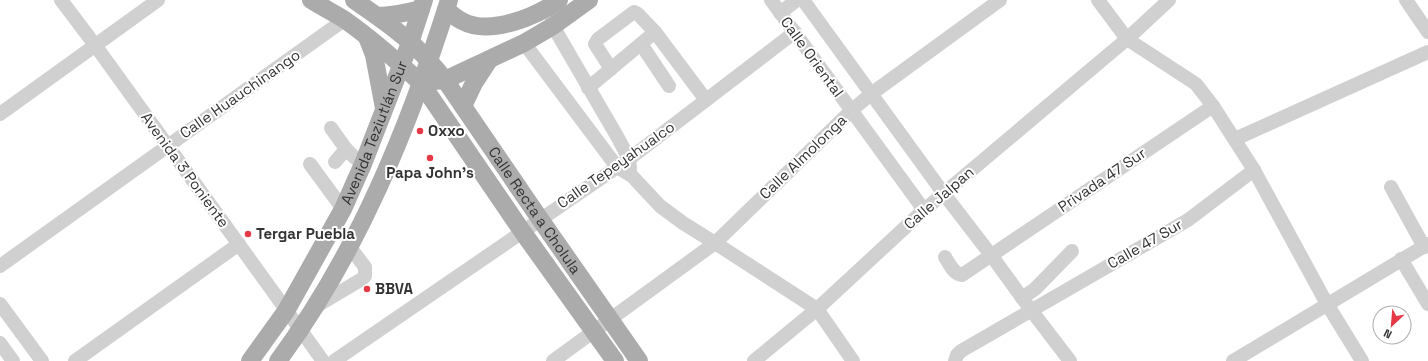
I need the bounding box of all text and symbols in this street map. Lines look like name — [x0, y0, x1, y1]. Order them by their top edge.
street label: Calle Oriental — [777, 13, 848, 101]
street label: Calle Huauchinango — [176, 45, 304, 142]
street label: Avenida Teziutlán Sur — [336, 57, 411, 207]
street label: Avenida 3 Poniente — [137, 108, 234, 231]
street label: Calle Almolonga — [755, 110, 850, 203]
street label: Calle Tepeyahualco — [553, 117, 678, 212]
place label: Oxxo — [428, 121, 465, 140]
marker: Oxxo — [415, 126, 425, 136]
street label: Calle Recta a Cholula — [484, 143, 586, 278]
street label: Privada 47 Sur — [1054, 143, 1150, 216]
marker: Papa John's — [425, 153, 435, 163]
street label: Calle Jalpan — [900, 162, 978, 233]
place label: Papa John's — [386, 163, 474, 182]
street label: Calle 47 Sur — [1104, 214, 1186, 273]
place label: Tergar Puebla — [256, 224, 355, 243]
marker: Tergar Puebla — [243, 229, 253, 239]
place label: BBVA — [375, 279, 413, 298]
marker: BBVA — [362, 284, 372, 294]
north arrow — [1372, 305, 1412, 345]
text: N — [1381, 326, 1394, 342]

